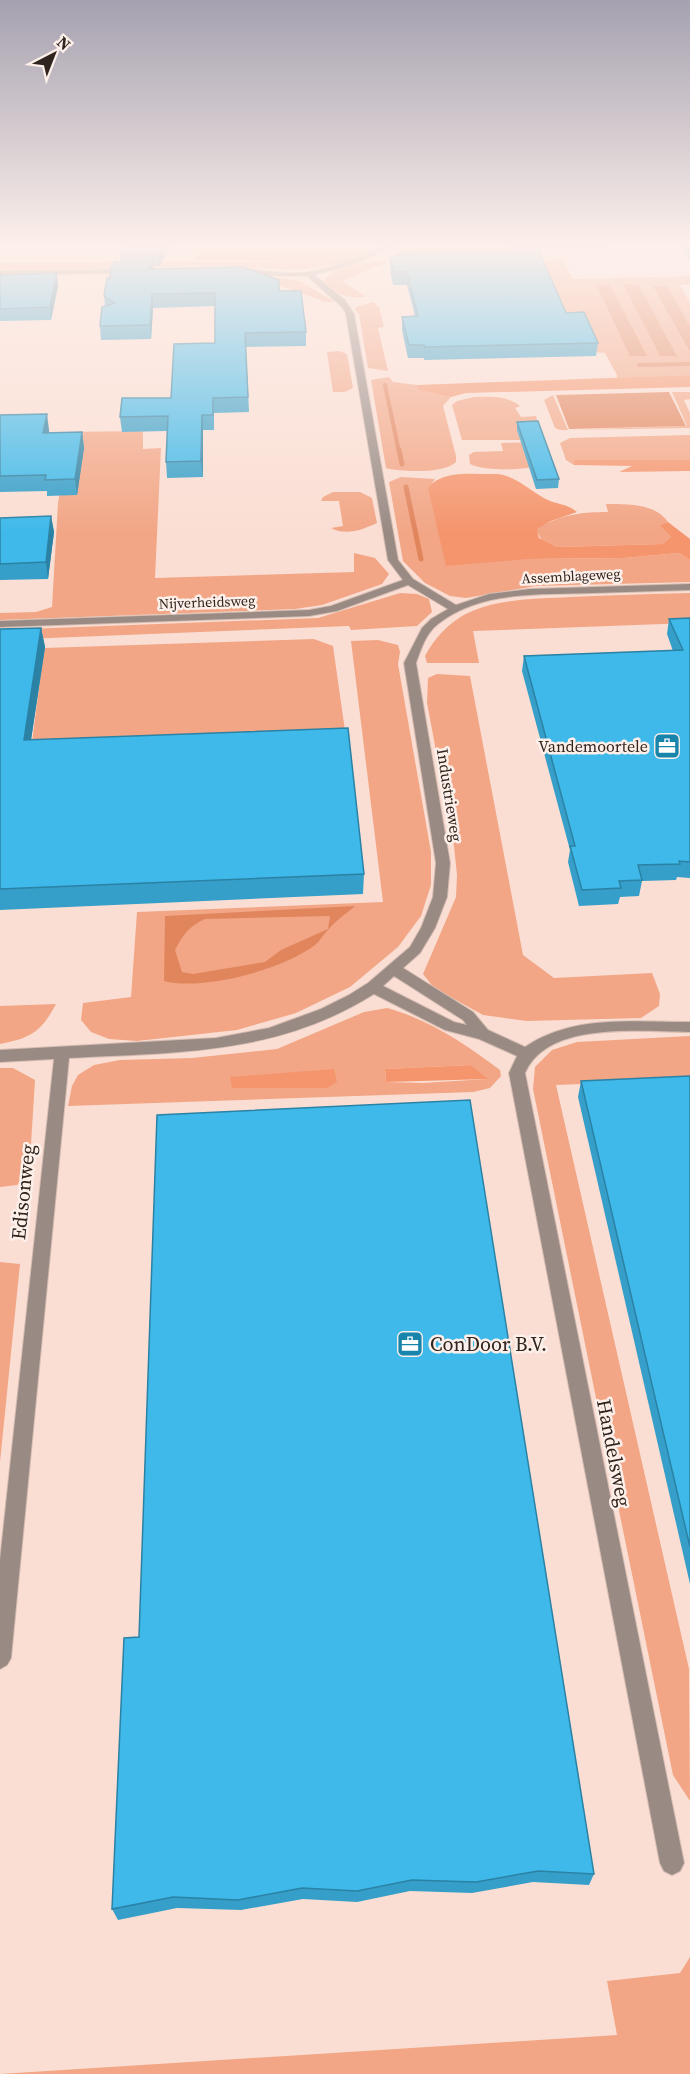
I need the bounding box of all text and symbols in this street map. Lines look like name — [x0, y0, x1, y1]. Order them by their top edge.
north arrow — [24, 24, 84, 84]
text: N — [52, 31, 76, 55]
street label: Assemblageweg — [521, 563, 621, 589]
street label: Nijverheidsweg — [158, 590, 256, 614]
office icon: Vandemoortele — [652, 731, 682, 761]
place label: Vandemoortele — [538, 735, 648, 757]
street label: Industrieweg — [432, 747, 468, 843]
street label: Edisonweg — [4, 1143, 42, 1241]
office icon: ConDoor B.V. — [395, 1329, 425, 1359]
place label: ConDoor B.V. — [430, 1330, 547, 1358]
street label: Handelsweg — [590, 1397, 638, 1509]

